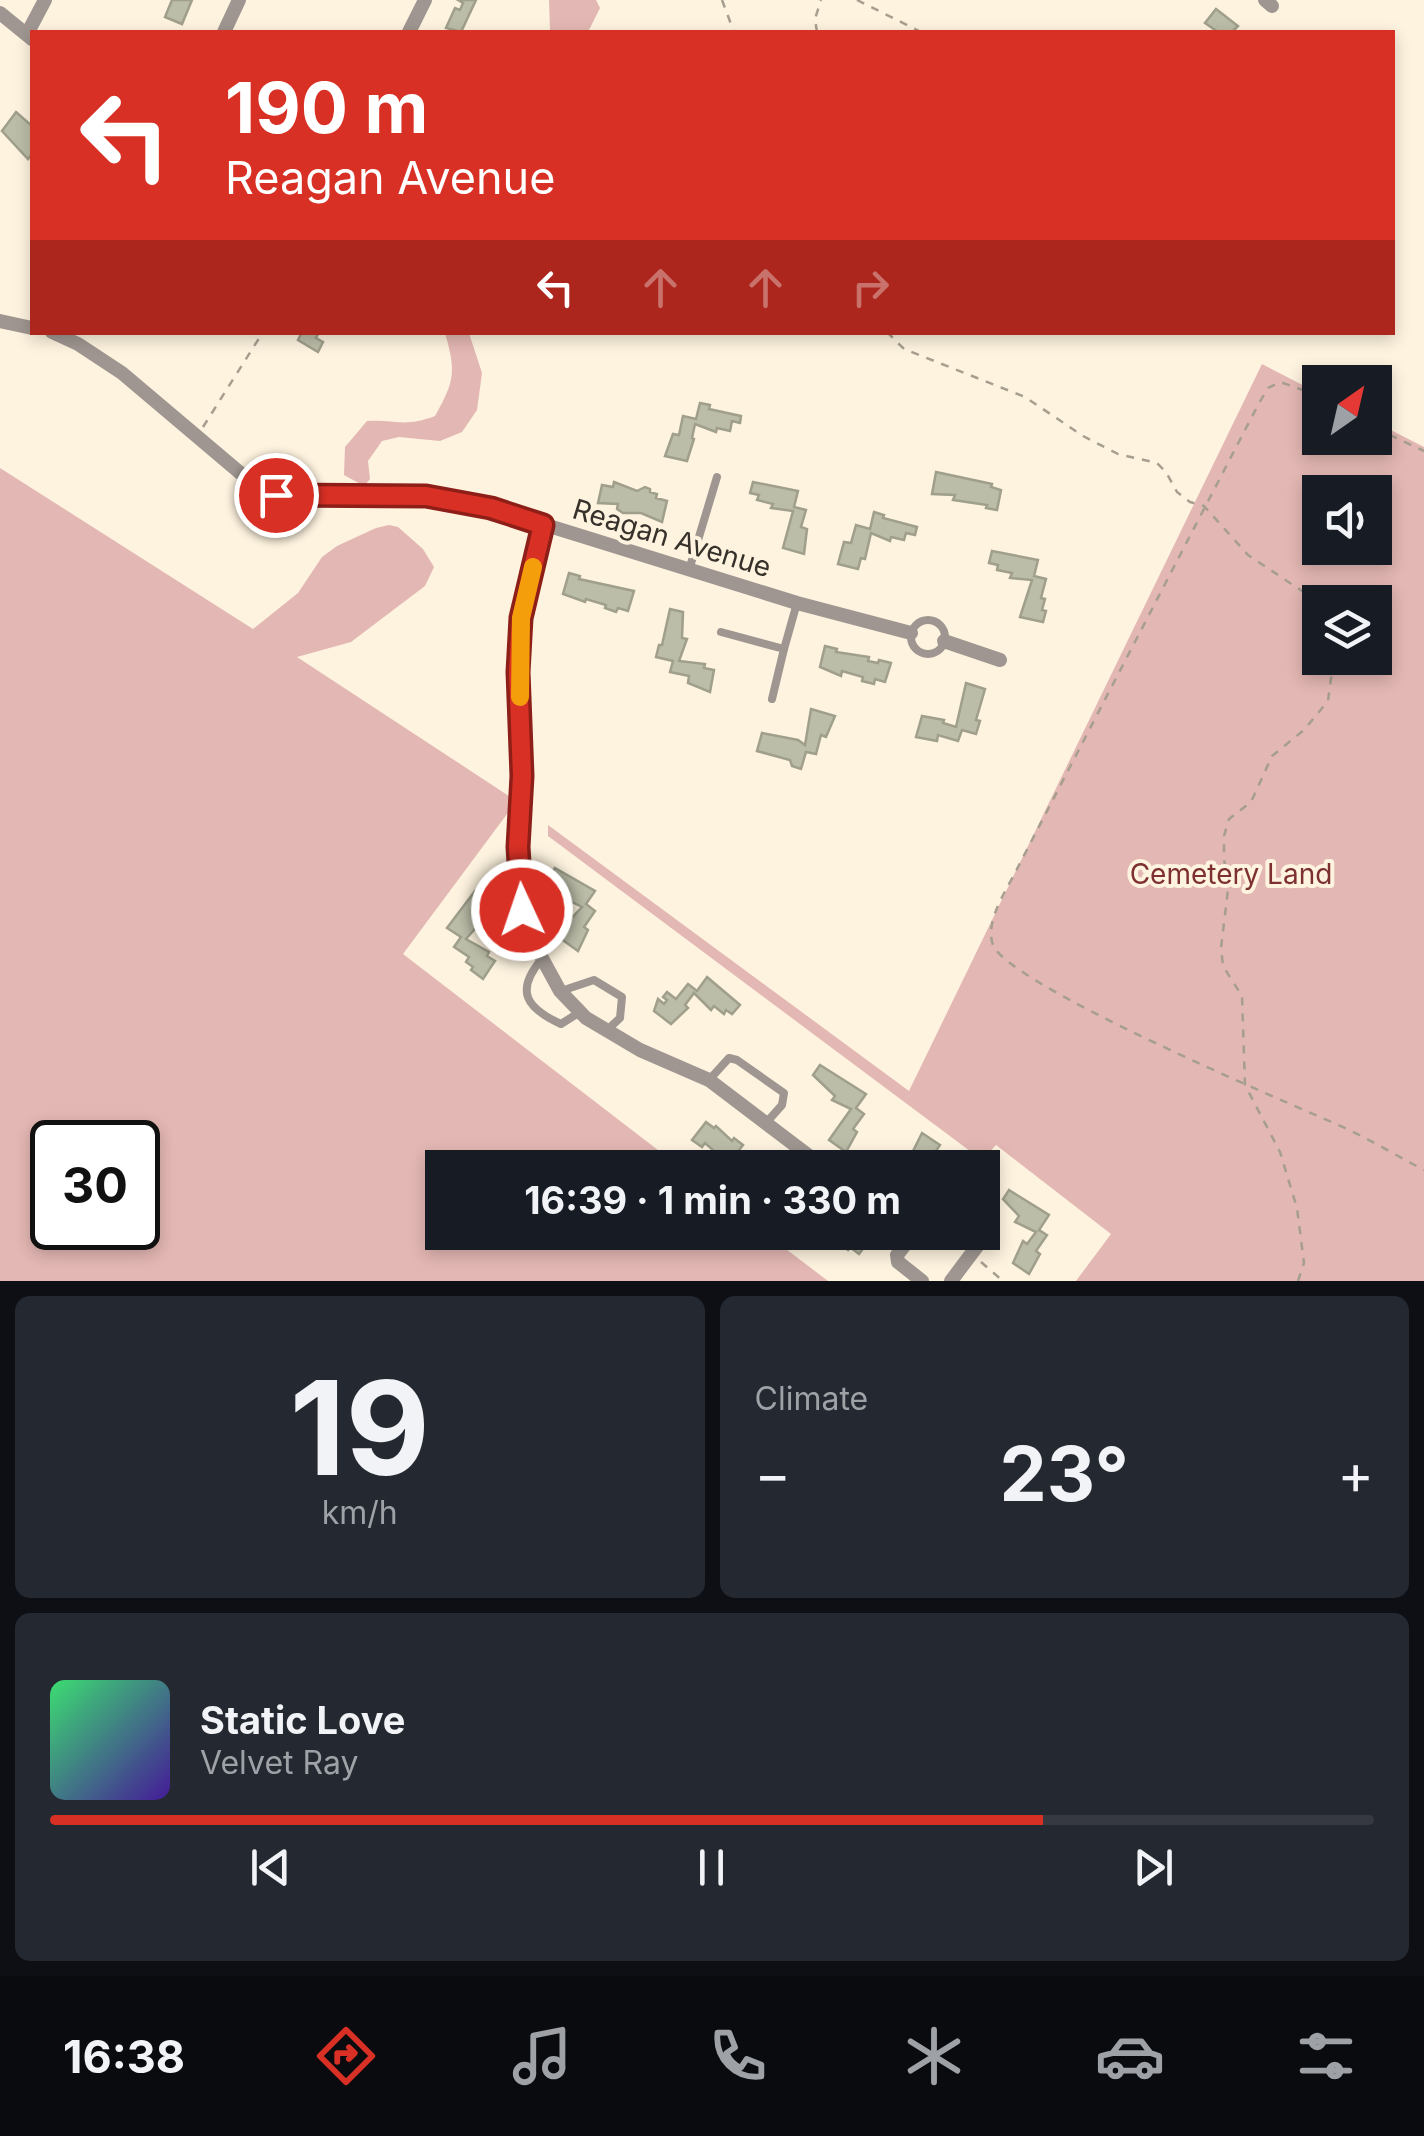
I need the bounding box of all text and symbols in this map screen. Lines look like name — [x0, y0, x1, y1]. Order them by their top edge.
text: 190 m — [225, 65, 428, 150]
icon: left — [60, 70, 190, 200]
text: Reagan Avenue — [225, 150, 555, 205]
icon: left — [528, 260, 583, 315]
icon: ahead — [633, 260, 688, 315]
icon: ahead — [738, 260, 793, 315]
icon: right — [843, 260, 898, 315]
north arrow — [1302, 365, 1392, 455]
map controls — [1302, 365, 1392, 675]
pin — [234, 453, 319, 538]
icon: arrive — [249, 468, 304, 523]
button: sound — [1302, 475, 1392, 565]
street label: Reagan Avenue — [569, 492, 775, 584]
button: layers — [1302, 585, 1392, 675]
park label: Cemetery Land — [1130, 857, 1332, 891]
position arrow — [470, 858, 574, 962]
speed limit sign: 30 — [30, 1120, 160, 1250]
text: 16:39 · 1 min · 330 m — [524, 1177, 901, 1223]
text: 19 — [290, 1349, 430, 1506]
text: Climate — [755, 1379, 868, 1418]
text: 23° — [999, 1428, 1129, 1519]
text: − — [755, 1441, 791, 1507]
text: + — [1338, 1441, 1374, 1507]
text: km/h — [322, 1493, 398, 1532]
text: Static Love — [200, 1697, 405, 1743]
text: Velvet Ray — [200, 1743, 358, 1782]
icon: previous — [243, 1840, 298, 1895]
icon: pause — [684, 1840, 739, 1895]
icon: next — [1126, 1840, 1181, 1895]
icon: directions — [311, 2021, 381, 2091]
icon: music — [507, 2021, 577, 2091]
icon: phone — [703, 2021, 773, 2091]
icon: climate — [899, 2021, 969, 2091]
icon: car — [1095, 2021, 1165, 2091]
icon: filters — [1291, 2021, 1361, 2091]
text: 16:38 — [63, 2029, 185, 2084]

